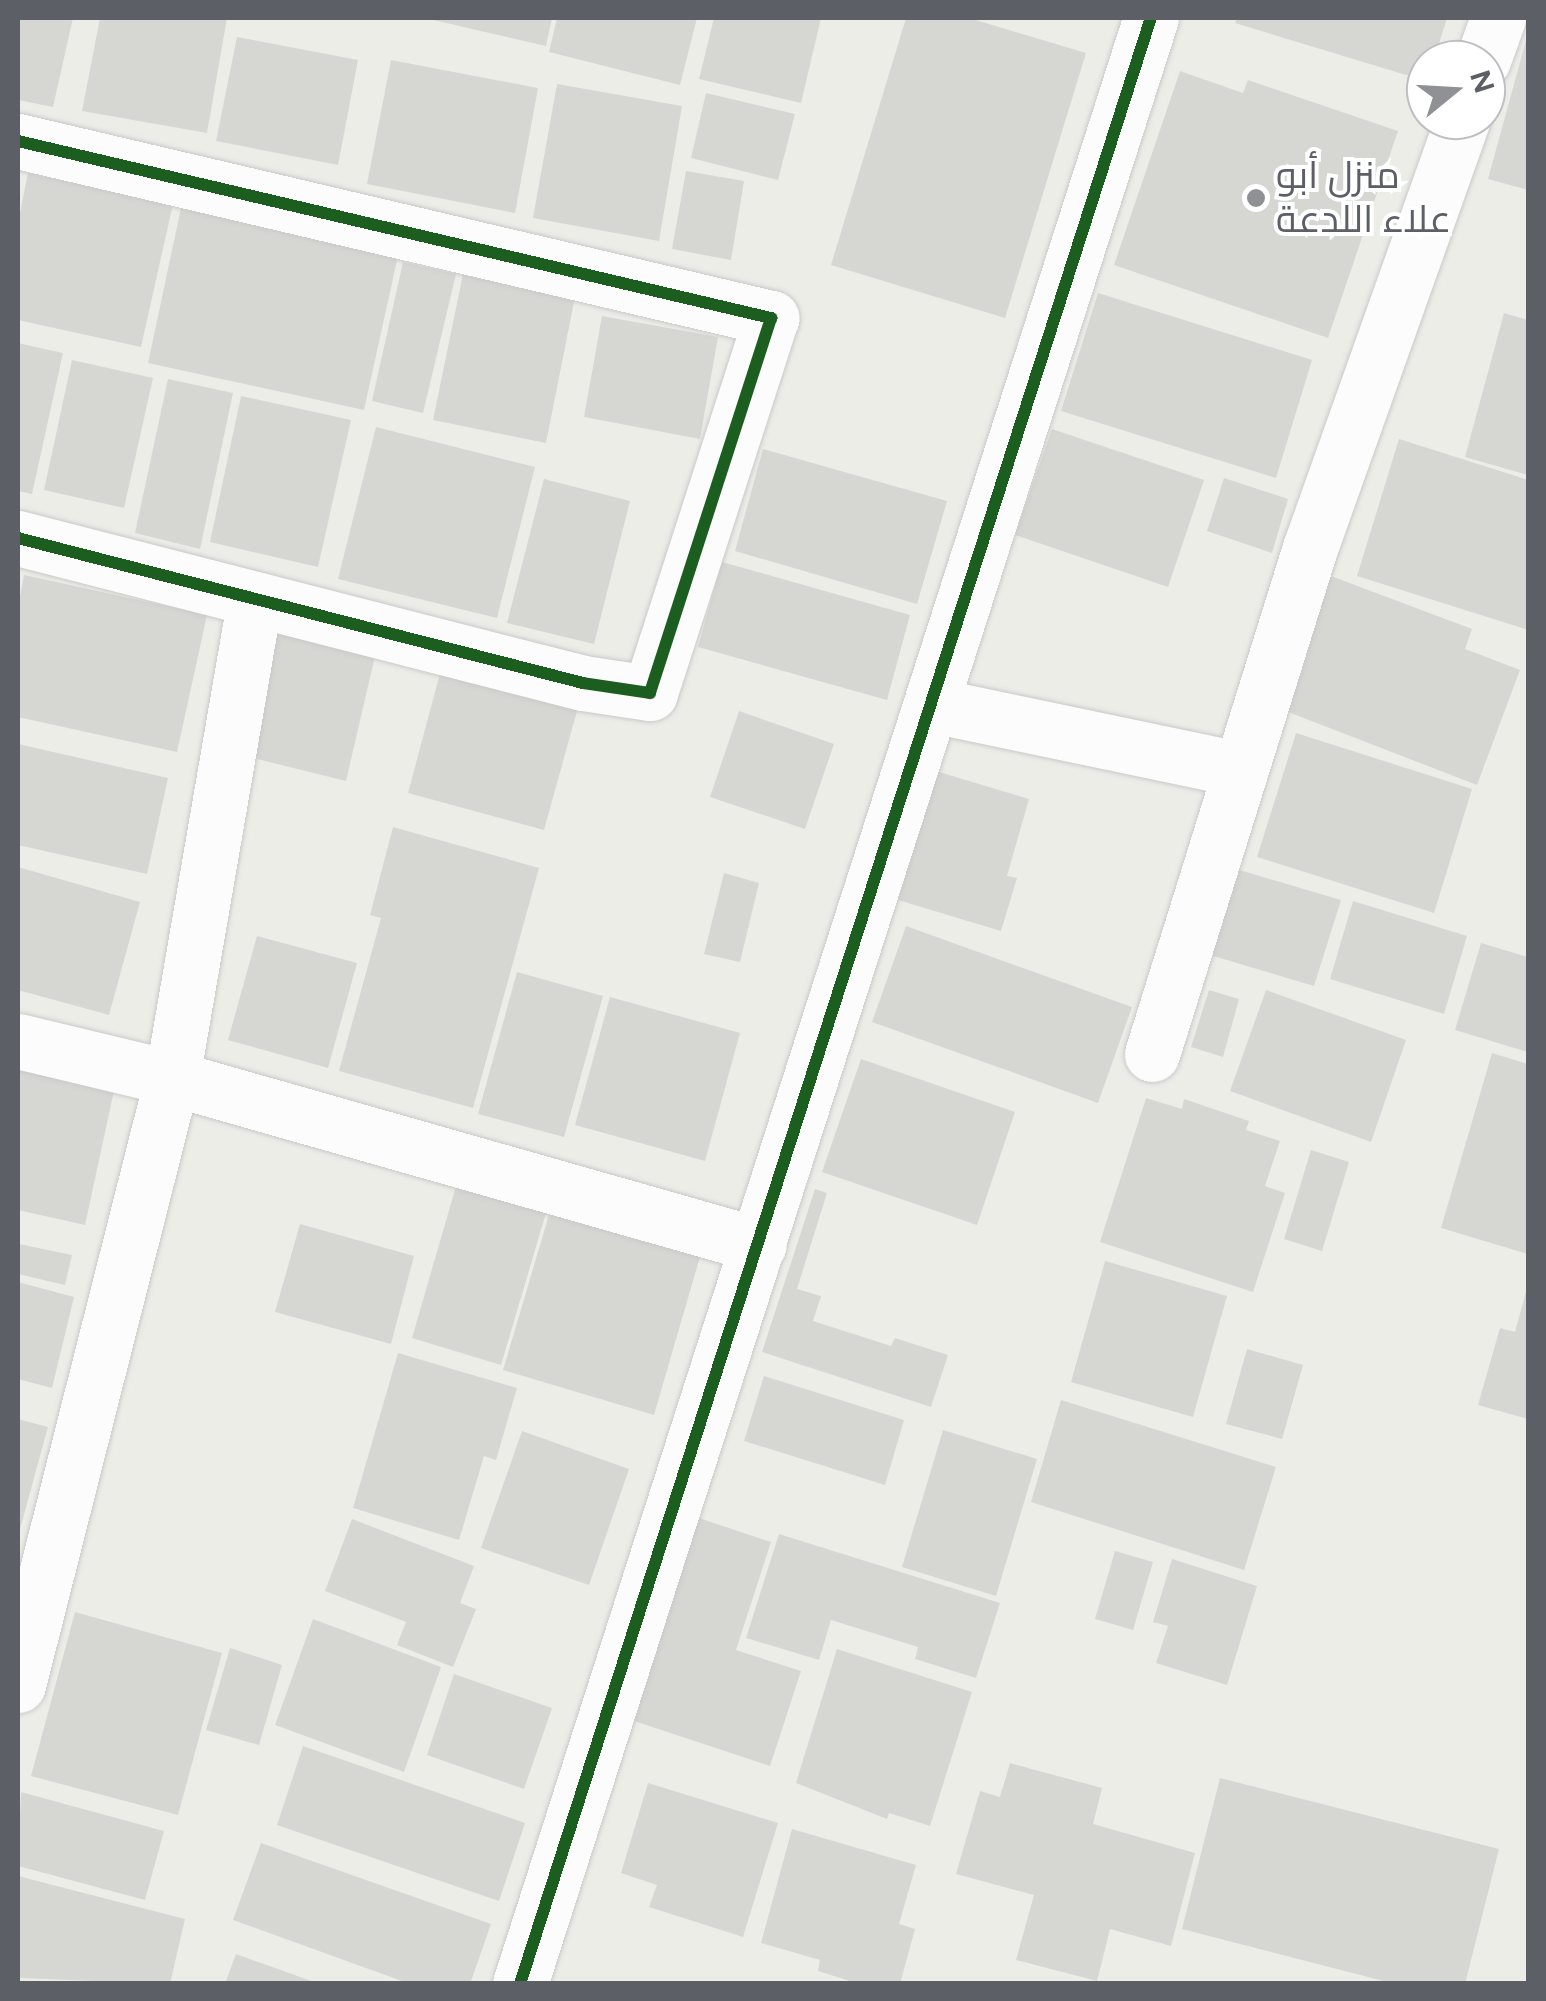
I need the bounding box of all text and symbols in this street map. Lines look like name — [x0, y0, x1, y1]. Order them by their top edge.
north arrow — [1406, 40, 1506, 140]
text: N — [1463, 66, 1502, 97]
place label: منزل أبو علاء اللدعة — [1276, 153, 1451, 242]
marker: منزل أبو علاء اللدعة — [1245, 187, 1267, 209]

